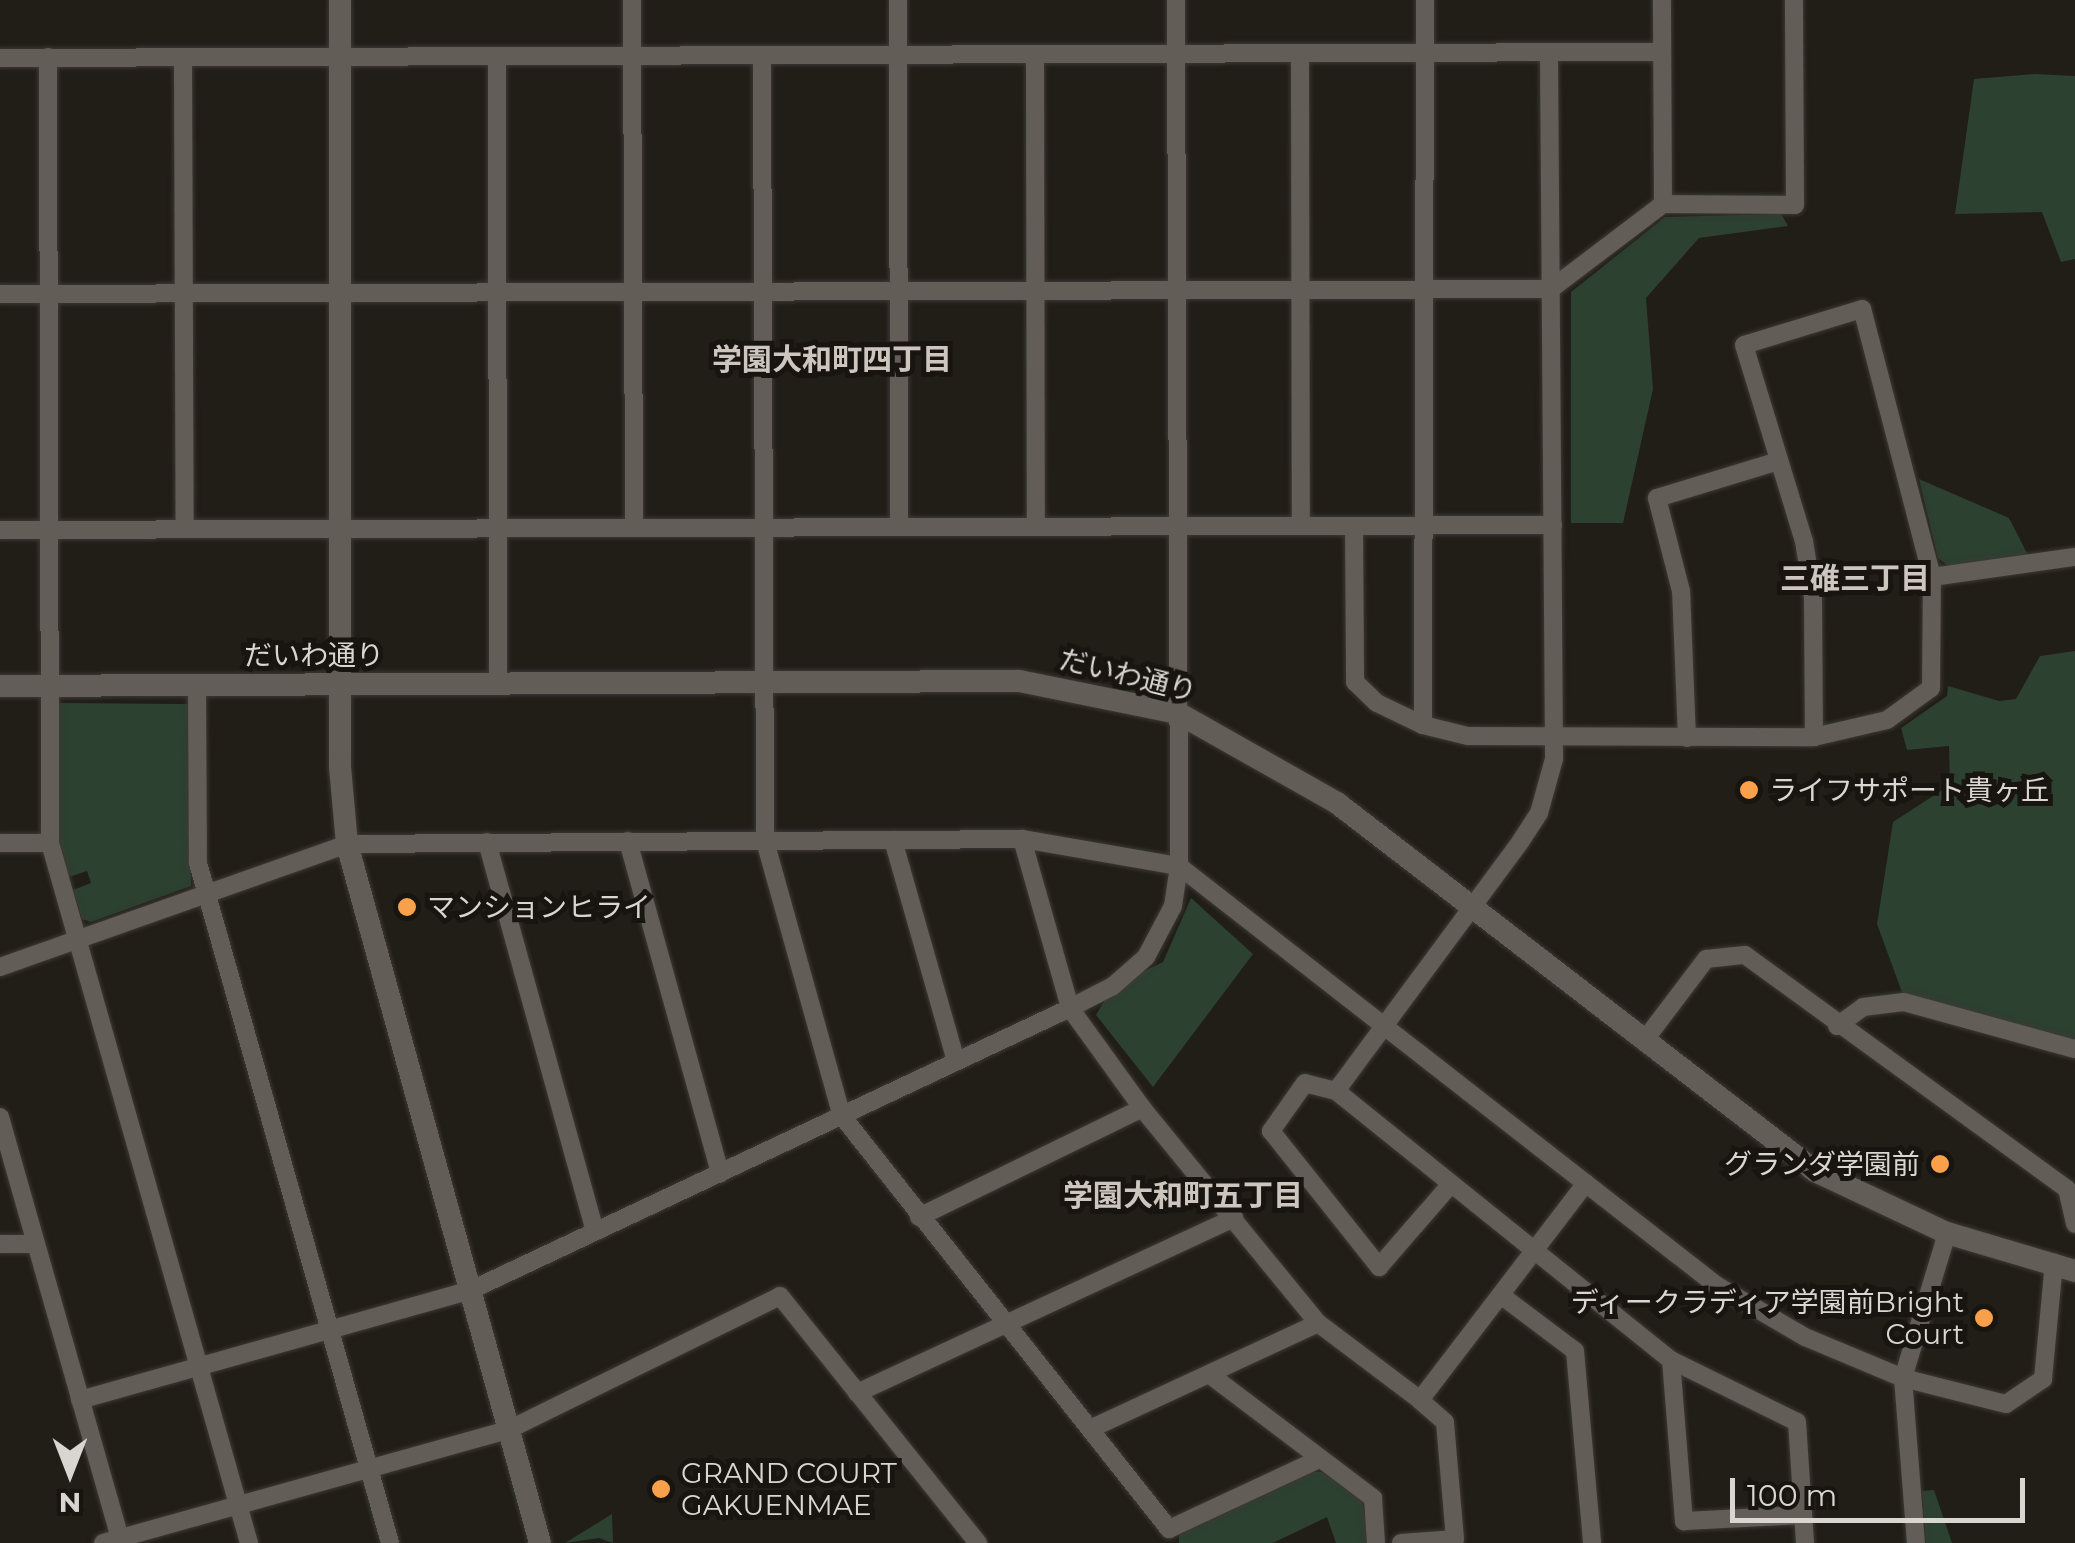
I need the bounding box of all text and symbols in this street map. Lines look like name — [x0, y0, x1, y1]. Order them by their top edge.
district label: 学園大和町四丁目 — [712, 342, 952, 378]
district label: 三碓三丁目 — [1780, 561, 1930, 597]
street label: だいわ通り — [244, 638, 384, 672]
street label: だいわ通り — [1056, 642, 1200, 708]
place label: ライフサポート貴ヶ丘 — [1769, 773, 2049, 807]
marker: ライフサポート貴ヶ丘 — [1738, 779, 1760, 801]
place label: マンションヒライ — [427, 890, 651, 924]
marker: マンションヒライ — [396, 896, 418, 918]
place label: グランダ学園前 — [1724, 1147, 1920, 1181]
marker: グランダ学園前 — [1929, 1153, 1951, 1175]
district label: 学園大和町五丁目 — [1063, 1178, 1303, 1214]
place label: ディークラディア学園前Bright Court — [1567, 1285, 1964, 1351]
marker: ディークラディア学園前Bright Court — [1973, 1307, 1995, 1329]
north arrow — [20, 1423, 120, 1523]
place label: GRAND COURT GAKUENMAE — [681, 1456, 897, 1522]
scale bar — [1735, 1458, 2030, 1520]
text: 100 m — [1747, 1477, 1837, 1514]
marker: GRAND COURT GAKUENMAE — [650, 1478, 672, 1500]
text: N — [59, 1486, 81, 1520]

